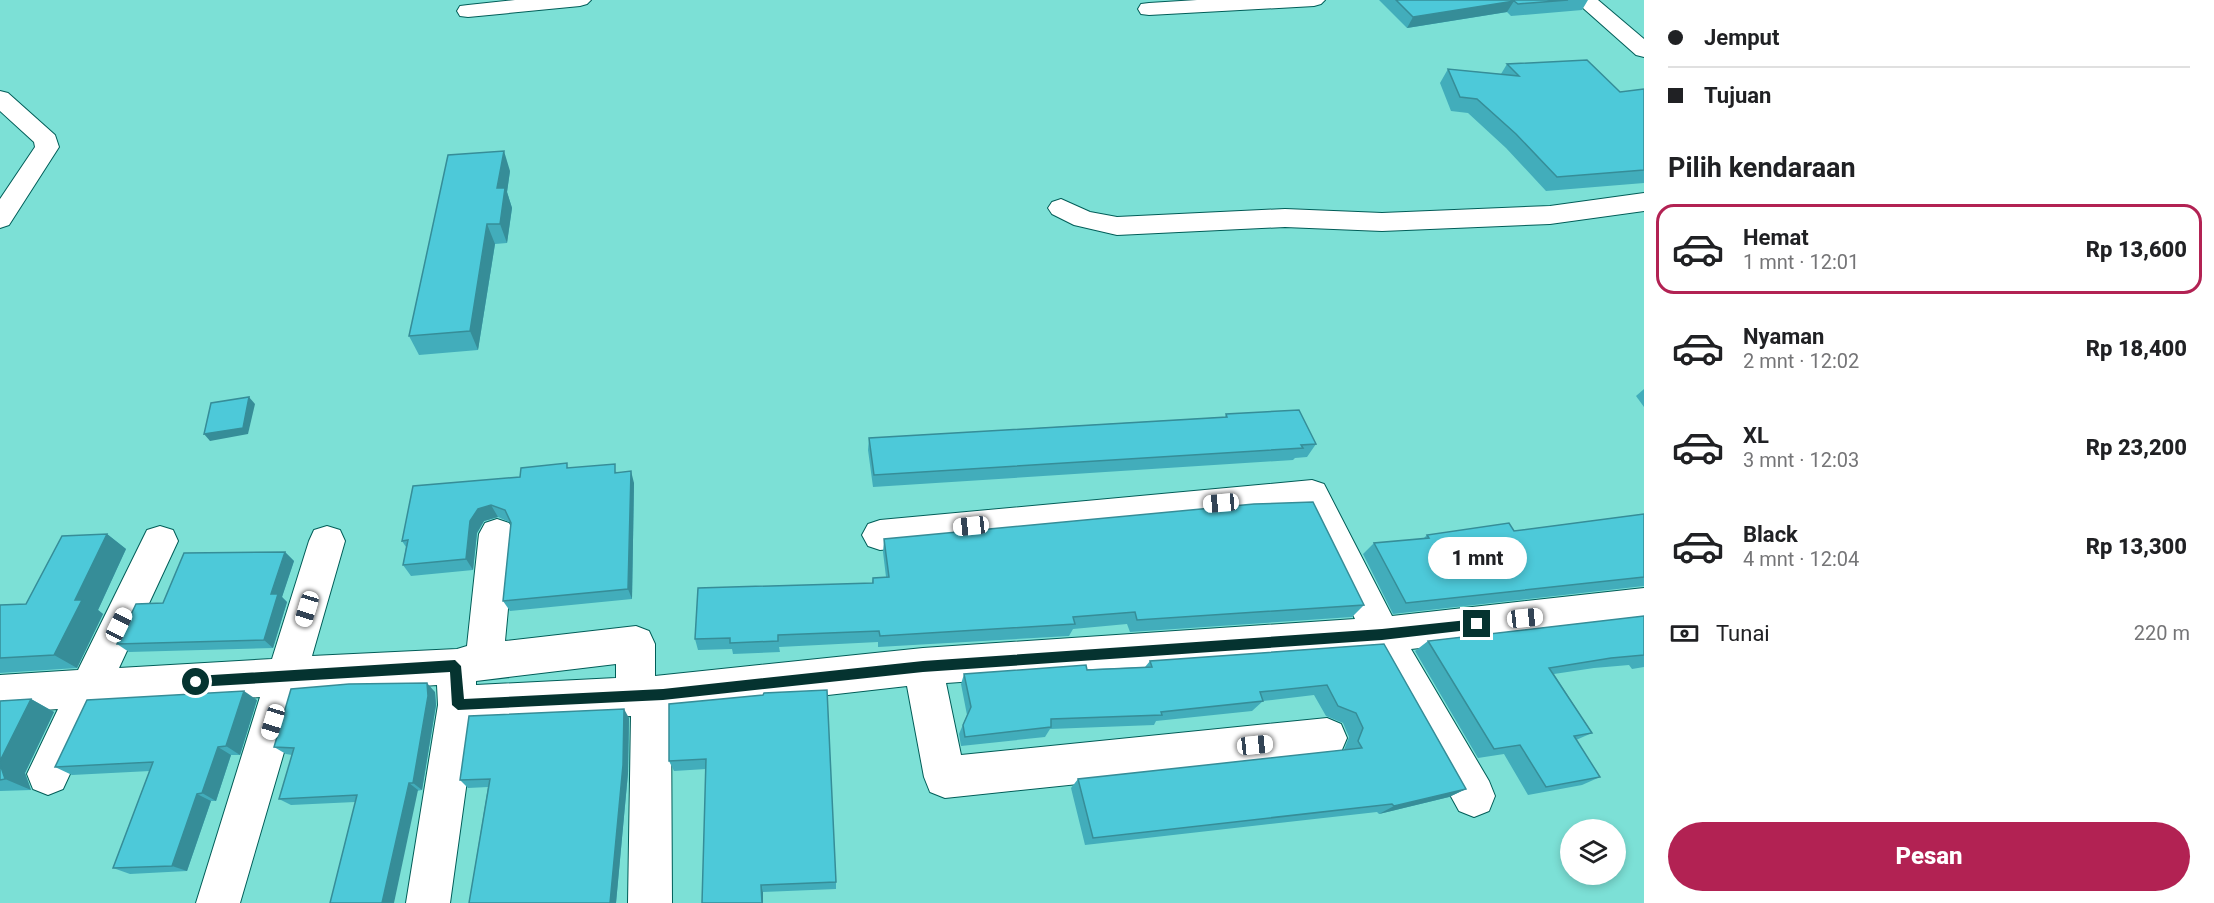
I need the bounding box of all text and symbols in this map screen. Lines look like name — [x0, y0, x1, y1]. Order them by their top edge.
text: Jemput — [1704, 25, 1779, 50]
text: Tujuan — [1704, 83, 1771, 108]
text: Pilih kendaraan — [1668, 152, 1856, 184]
icon: car — [1671, 222, 1725, 276]
text: Hemat — [1743, 225, 1809, 250]
text: Rp 13,600 — [2086, 237, 2187, 262]
text: 1 mnt · 12:01 — [1743, 250, 1859, 274]
icon: car — [1671, 321, 1725, 375]
text: Nyaman — [1743, 324, 1824, 349]
text: Rp 18,400 — [2086, 336, 2187, 361]
text: 2 mnt · 12:02 — [1743, 349, 1859, 373]
icon: car — [1671, 420, 1725, 474]
text: XL — [1743, 423, 1769, 448]
text: Rp 23,200 — [2086, 435, 2187, 460]
text: 3 mnt · 12:03 — [1743, 448, 1859, 472]
car — [1202, 492, 1240, 514]
car — [952, 515, 990, 537]
icon: car — [1671, 519, 1725, 573]
text: Black — [1743, 522, 1798, 547]
text: Rp 13,300 — [2086, 534, 2187, 559]
callout: 1 mnt — [1428, 537, 1526, 579]
text: 1 mnt — [1452, 546, 1503, 570]
text: 4 mnt · 12:04 — [1743, 547, 1859, 571]
car — [293, 589, 321, 629]
car — [103, 605, 135, 645]
car — [1506, 607, 1544, 629]
route end — [1463, 610, 1490, 637]
icon: cash — [1668, 617, 1701, 650]
text: Tunai — [1716, 621, 1770, 646]
text: 220 m — [2134, 621, 2190, 645]
route start — [182, 668, 209, 695]
car — [259, 702, 287, 742]
car — [1236, 734, 1274, 756]
map controls — [1560, 819, 1626, 885]
button: layers — [1560, 819, 1626, 885]
button: Pesan — [1668, 822, 2190, 891]

